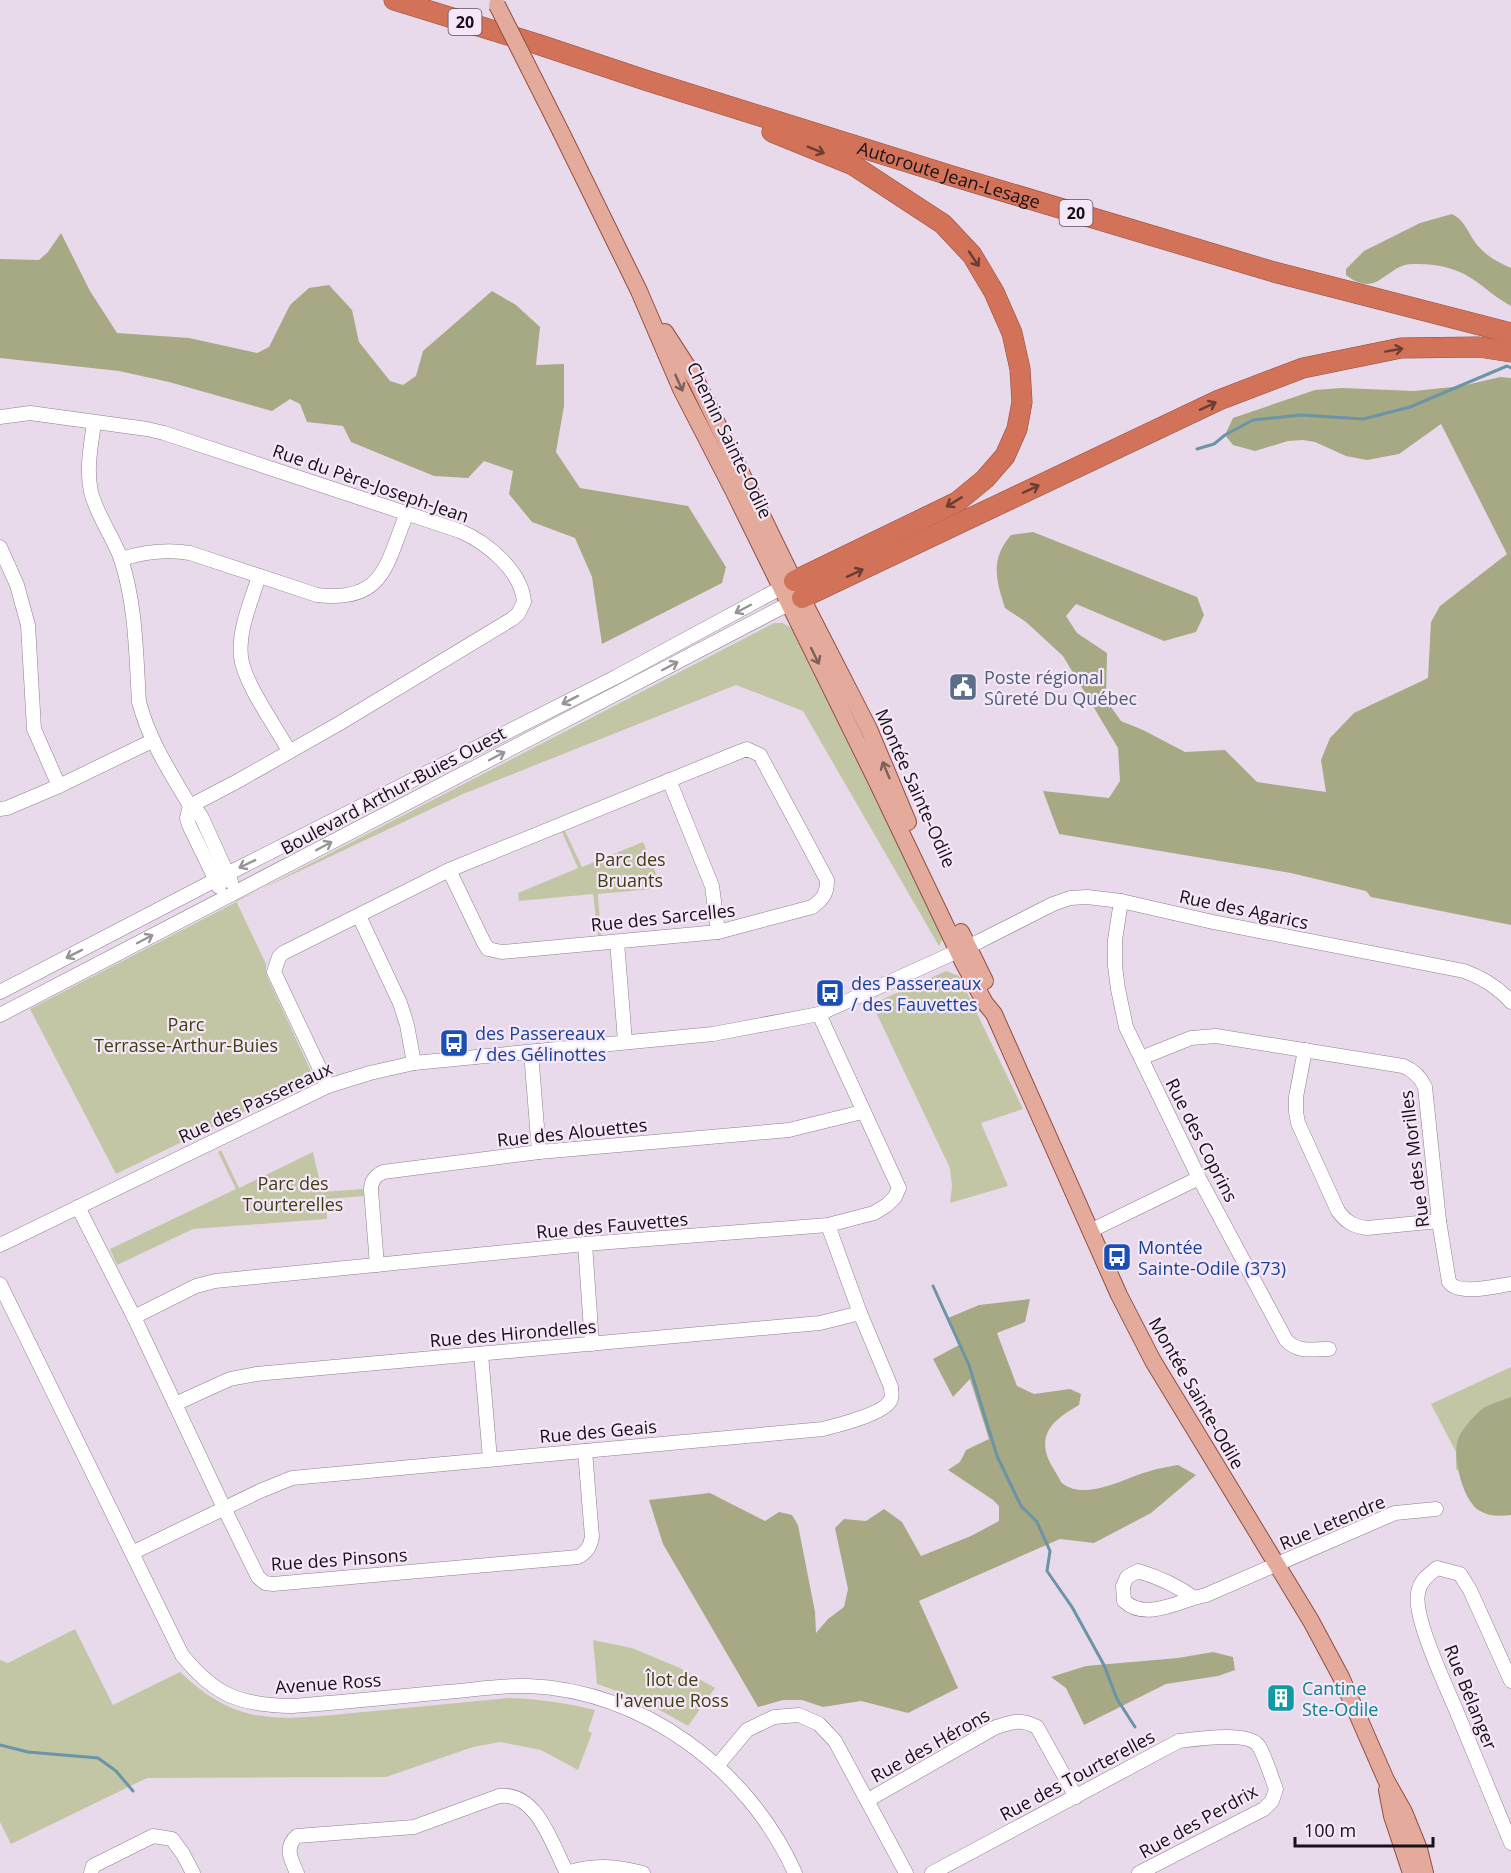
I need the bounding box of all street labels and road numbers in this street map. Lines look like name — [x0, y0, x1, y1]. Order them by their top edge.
road number: 20 — [448, 9, 482, 35]
street label: Autoroute Jean-Lesage — [855, 135, 1043, 214]
road number: 20 — [1060, 200, 1092, 226]
street label: Chemin Sainte-Odile — [682, 358, 778, 522]
street label: Rue du Père-Joseph-Jean — [270, 438, 472, 528]
street label: Montée Sainte-Odile — [870, 705, 962, 871]
street label: Boulevard Arthur-Buies Ouest — [276, 720, 510, 860]
street label: Rue des Agarics — [1177, 884, 1311, 934]
street label: Rue des Sarcelles — [590, 897, 736, 937]
street label: Rue des Passereaux — [174, 1056, 336, 1148]
street label: Rue des Coprins — [1160, 1074, 1244, 1206]
street label: Rue des Morilles — [1394, 1089, 1434, 1229]
street label: Rue des Alouettes — [496, 1112, 648, 1152]
street label: Rue des Fauvettes — [535, 1206, 689, 1244]
street label: Montée Sainte-Odile — [1144, 1313, 1250, 1473]
street label: Rue des Hirondelles — [429, 1314, 597, 1352]
street label: Rue des Geais — [538, 1414, 658, 1448]
street label: Rue Letendre — [1276, 1489, 1388, 1555]
street label: Rue des Pinsons — [270, 1542, 408, 1576]
street label: Rue Bélanger — [1439, 1641, 1503, 1754]
street label: Avenue Ross — [274, 1667, 382, 1699]
street label: Rue des Hérons — [866, 1702, 994, 1788]
street label: Rue des Tourterelles — [995, 1724, 1159, 1826]
street label: Rue des Perdrix — [1134, 1778, 1262, 1863]

